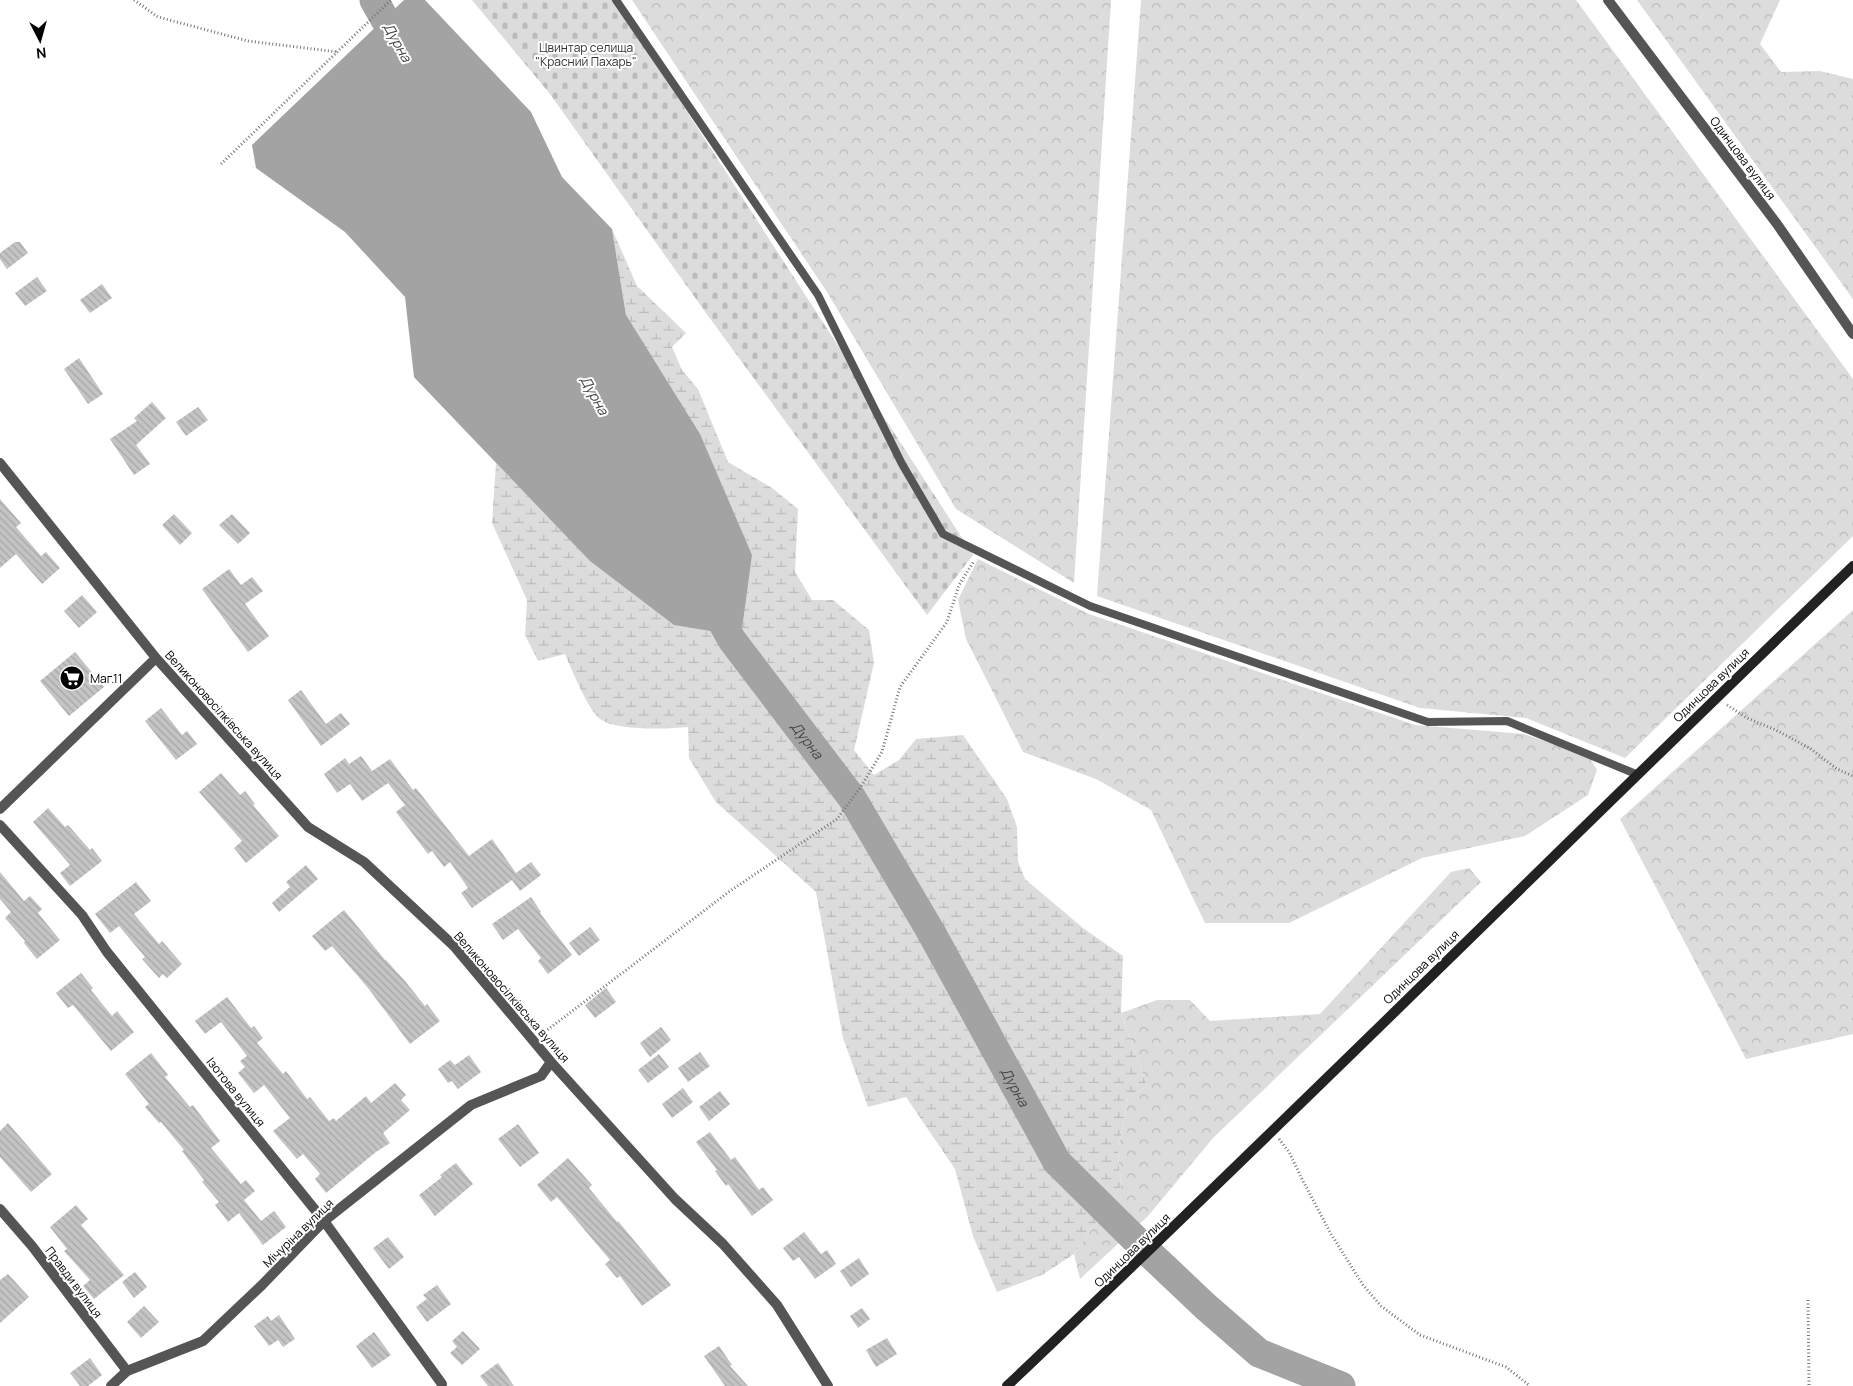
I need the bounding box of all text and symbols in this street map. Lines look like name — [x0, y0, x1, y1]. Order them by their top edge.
north arrow — [15, 15, 65, 65]
water label: Дурна — [379, 19, 417, 66]
park label: Цвинтар селища "Красний Пахарь" — [535, 39, 637, 70]
text: N — [35, 43, 47, 63]
street label: Одинцова вулиця — [1706, 113, 1780, 203]
water label: Дурна — [576, 372, 614, 419]
street label: Одинцова вулиця — [1669, 644, 1753, 726]
street label: Великоновосілківська вулиця — [161, 647, 287, 783]
supermarket icon: Маг.11 — [59, 665, 85, 691]
place label: Маг.11 — [90, 670, 122, 687]
water label: Дурна — [787, 717, 829, 763]
street label: Одинцова вулиця — [1379, 926, 1463, 1008]
street label: Великоновосілківська вулиця — [450, 928, 574, 1066]
street label: Ізотова вулиця — [203, 1054, 269, 1130]
water label: Дурна — [997, 1064, 1035, 1111]
street label: Мічуріна вулиця — [259, 1195, 337, 1271]
street label: Одинцова вулиця — [1090, 1209, 1174, 1291]
street label: Правди вулиця — [42, 1243, 106, 1321]

